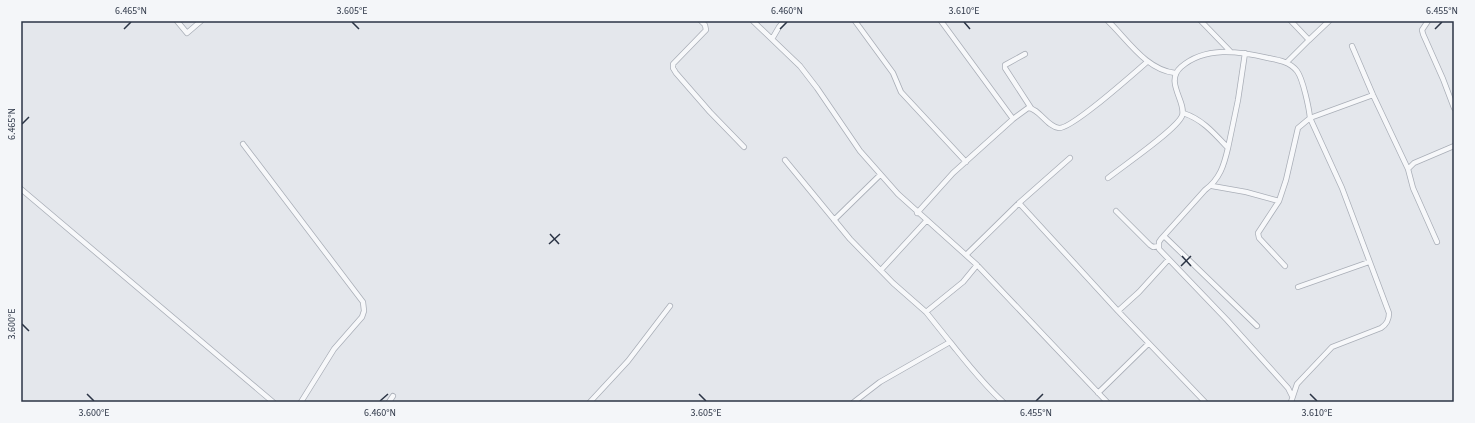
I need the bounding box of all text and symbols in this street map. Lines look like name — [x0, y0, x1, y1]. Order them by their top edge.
text: 6.465°N — [115, 4, 147, 18]
text: 3.605°E — [337, 4, 367, 18]
text: 6.460°N — [771, 4, 803, 18]
text: 3.610°E — [949, 4, 979, 18]
text: 6.455°N — [1426, 4, 1458, 18]
text: 6.465°N — [5, 108, 19, 140]
text: 3.600°E — [5, 309, 19, 339]
text: 3.600°E — [79, 406, 109, 420]
text: 6.460°N — [364, 406, 396, 420]
text: 3.605°E — [691, 406, 721, 420]
text: 6.455°N — [1020, 406, 1052, 420]
text: 3.610°E — [1302, 406, 1332, 420]

